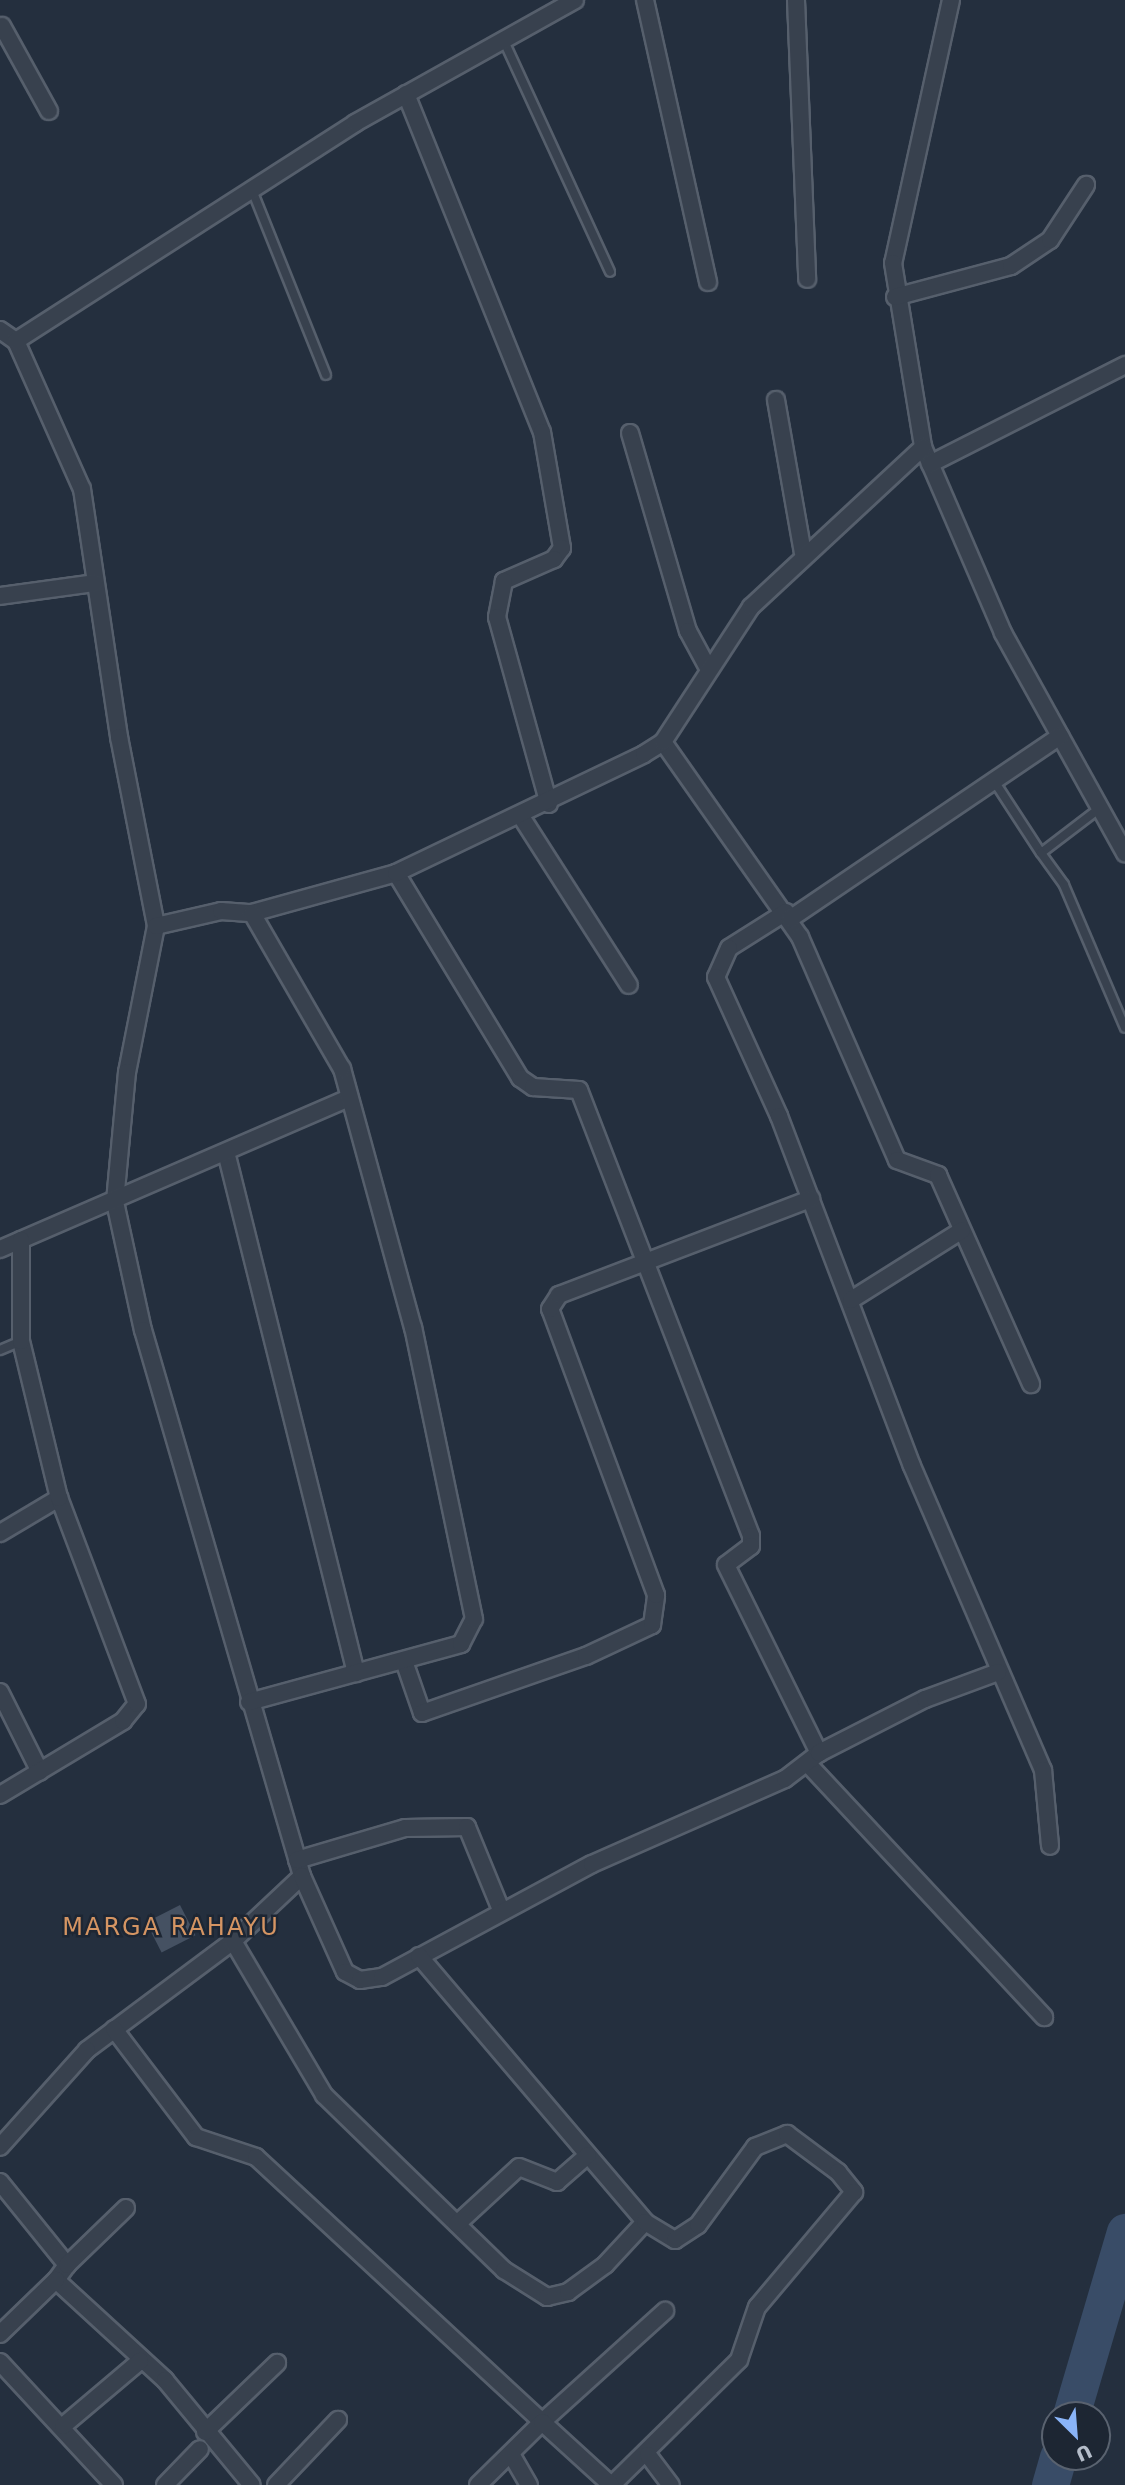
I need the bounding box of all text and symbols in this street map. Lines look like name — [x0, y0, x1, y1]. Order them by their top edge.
district label: MARGA RAHAYU — [64, 1914, 278, 1942]
north arrow — [1041, 2401, 1111, 2471]
text: U — [1072, 2440, 1096, 2466]

